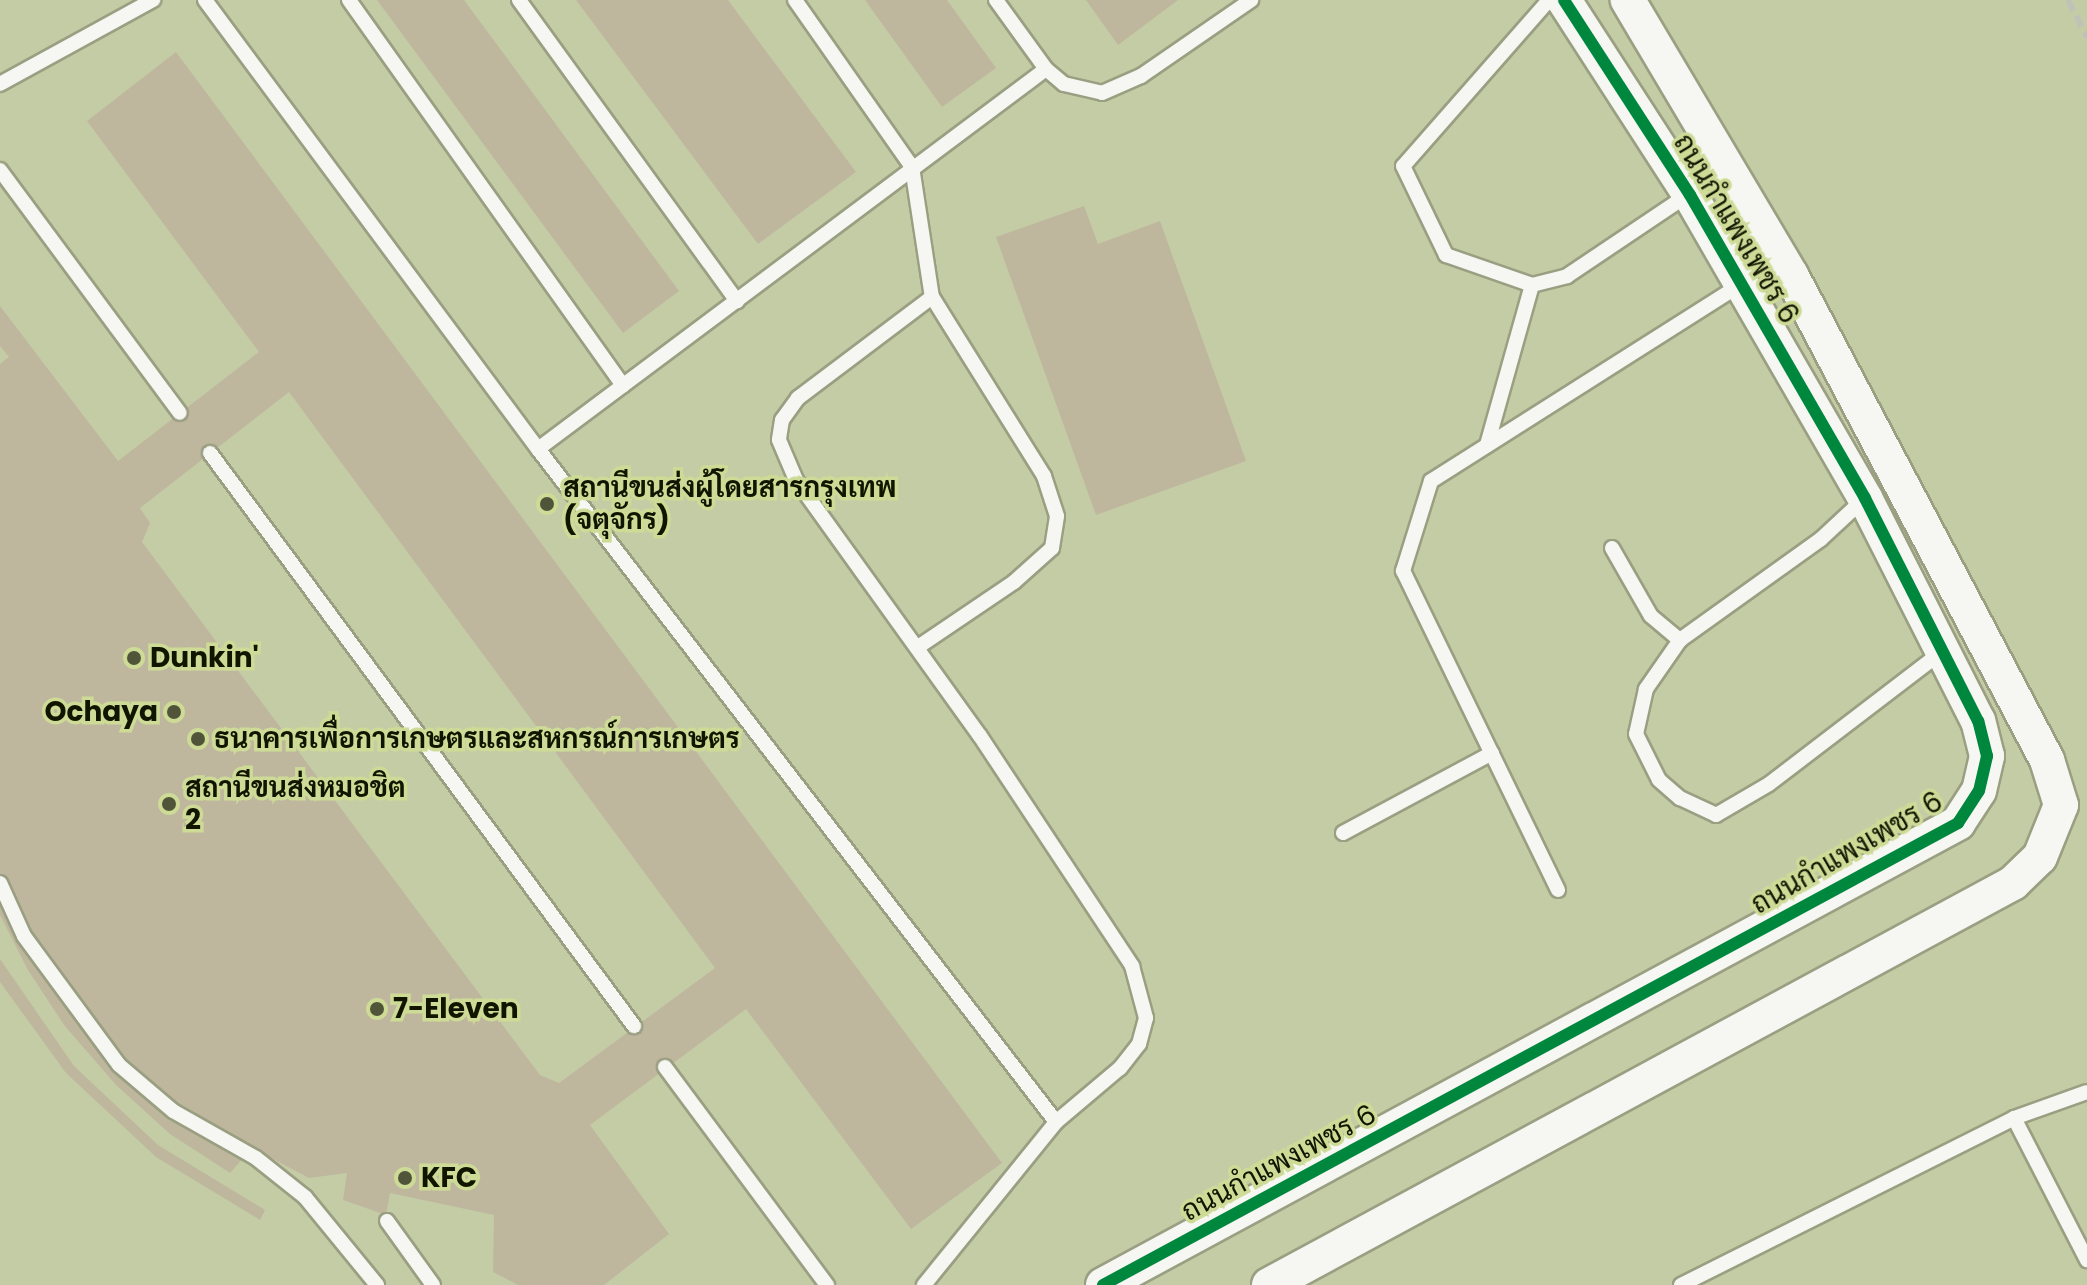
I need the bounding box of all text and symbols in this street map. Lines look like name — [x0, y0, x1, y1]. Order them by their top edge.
street label: ถนนกำแพงเพชร 6 — [1666, 128, 1806, 330]
place label: สถานีขนส่งผู้โดยสารกรุงเทพ (จตุจักร) — [563, 471, 896, 537]
marker: สถานีขนส่งผู้โดยสารกรุงเทพ (จตุจักร) — [538, 495, 556, 513]
place label: Dunkin' — [150, 641, 259, 675]
marker: Dunkin' — [125, 649, 143, 667]
place label: Ochaya — [44, 695, 158, 729]
marker: Ochaya — [165, 703, 183, 721]
place label: ธนาคารเพื่อการเกษตรและสหกรณ์การเกษตร — [214, 722, 740, 756]
marker: ธนาคารเพื่อการเกษตรและสหกรณ์การเกษตร — [189, 730, 207, 748]
place label: สถานีขนส่งหมอชิต 2 — [185, 771, 406, 837]
street label: ถนนกำแพงเพชร 6 — [1745, 785, 1949, 921]
marker: สถานีขนส่งหมอชิต 2 — [160, 795, 178, 813]
place label: 7-Eleven — [393, 992, 519, 1026]
marker: 7-Eleven — [368, 1000, 386, 1018]
street label: ถนนกำแพงเพชร 6 — [1176, 1098, 1382, 1228]
place label: KFC — [421, 1161, 477, 1195]
marker: KFC — [396, 1169, 414, 1187]

